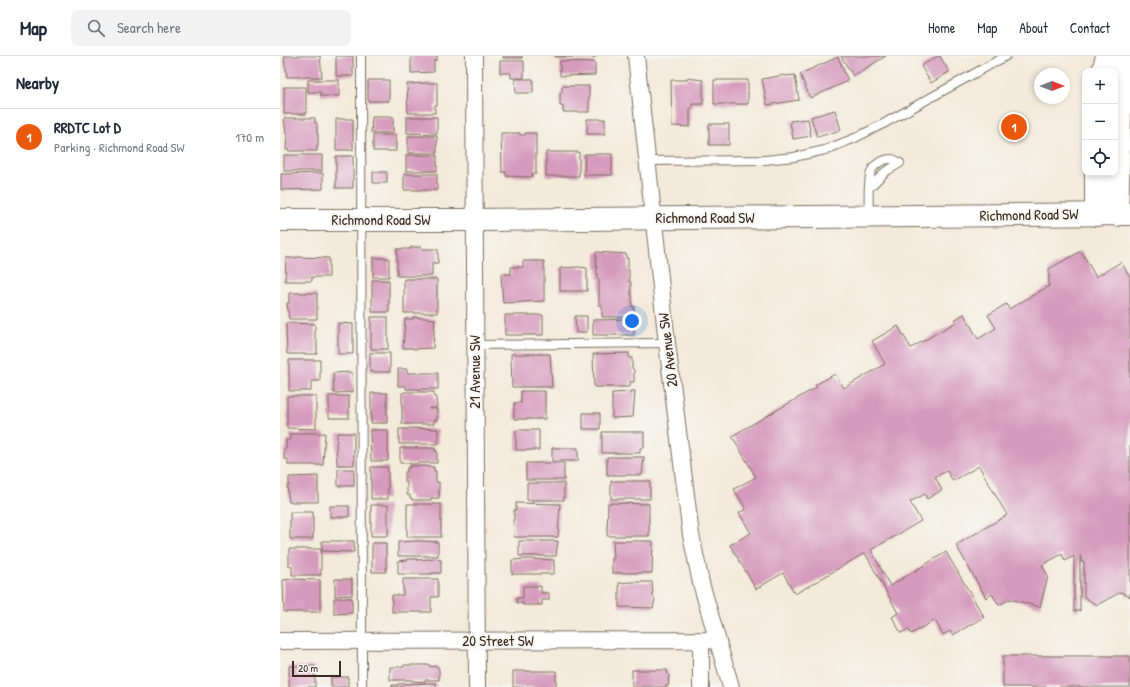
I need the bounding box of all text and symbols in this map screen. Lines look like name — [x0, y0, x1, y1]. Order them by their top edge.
search box — [71, 10, 351, 46]
text: Map — [20, 15, 47, 41]
icon: search — [85, 17, 107, 39]
text: Search here — [117, 17, 181, 38]
text: Home — [928, 18, 955, 37]
text: Map — [977, 18, 997, 37]
text: About — [1019, 18, 1048, 37]
text: Contact — [1070, 18, 1110, 37]
north arrow — [1034, 68, 1070, 104]
map controls — [1082, 68, 1118, 176]
button: + — [1082, 68, 1118, 104]
text: Nearby — [16, 71, 59, 94]
button: − — [1082, 104, 1118, 140]
pin: 1 — [1001, 112, 1027, 142]
text: RRDTC Lot D — [54, 117, 121, 138]
text: 1 — [27, 128, 31, 146]
text: 170 m — [235, 128, 264, 146]
text: Parking · Richmond Road SW — [54, 138, 185, 156]
button: locate — [1082, 140, 1118, 176]
street label: Richmond Road SW — [979, 203, 1079, 226]
street label: Richmond Road SW — [656, 207, 755, 228]
street label: Richmond Road SW — [332, 209, 431, 230]
your location — [622, 311, 642, 331]
street label: 20 Avenue SW — [652, 311, 682, 388]
street label: 21 Avenue SW — [464, 334, 485, 409]
street label: 20 Street SW — [462, 630, 535, 651]
scale bar — [292, 659, 341, 678]
text: 20 m — [298, 661, 318, 675]

